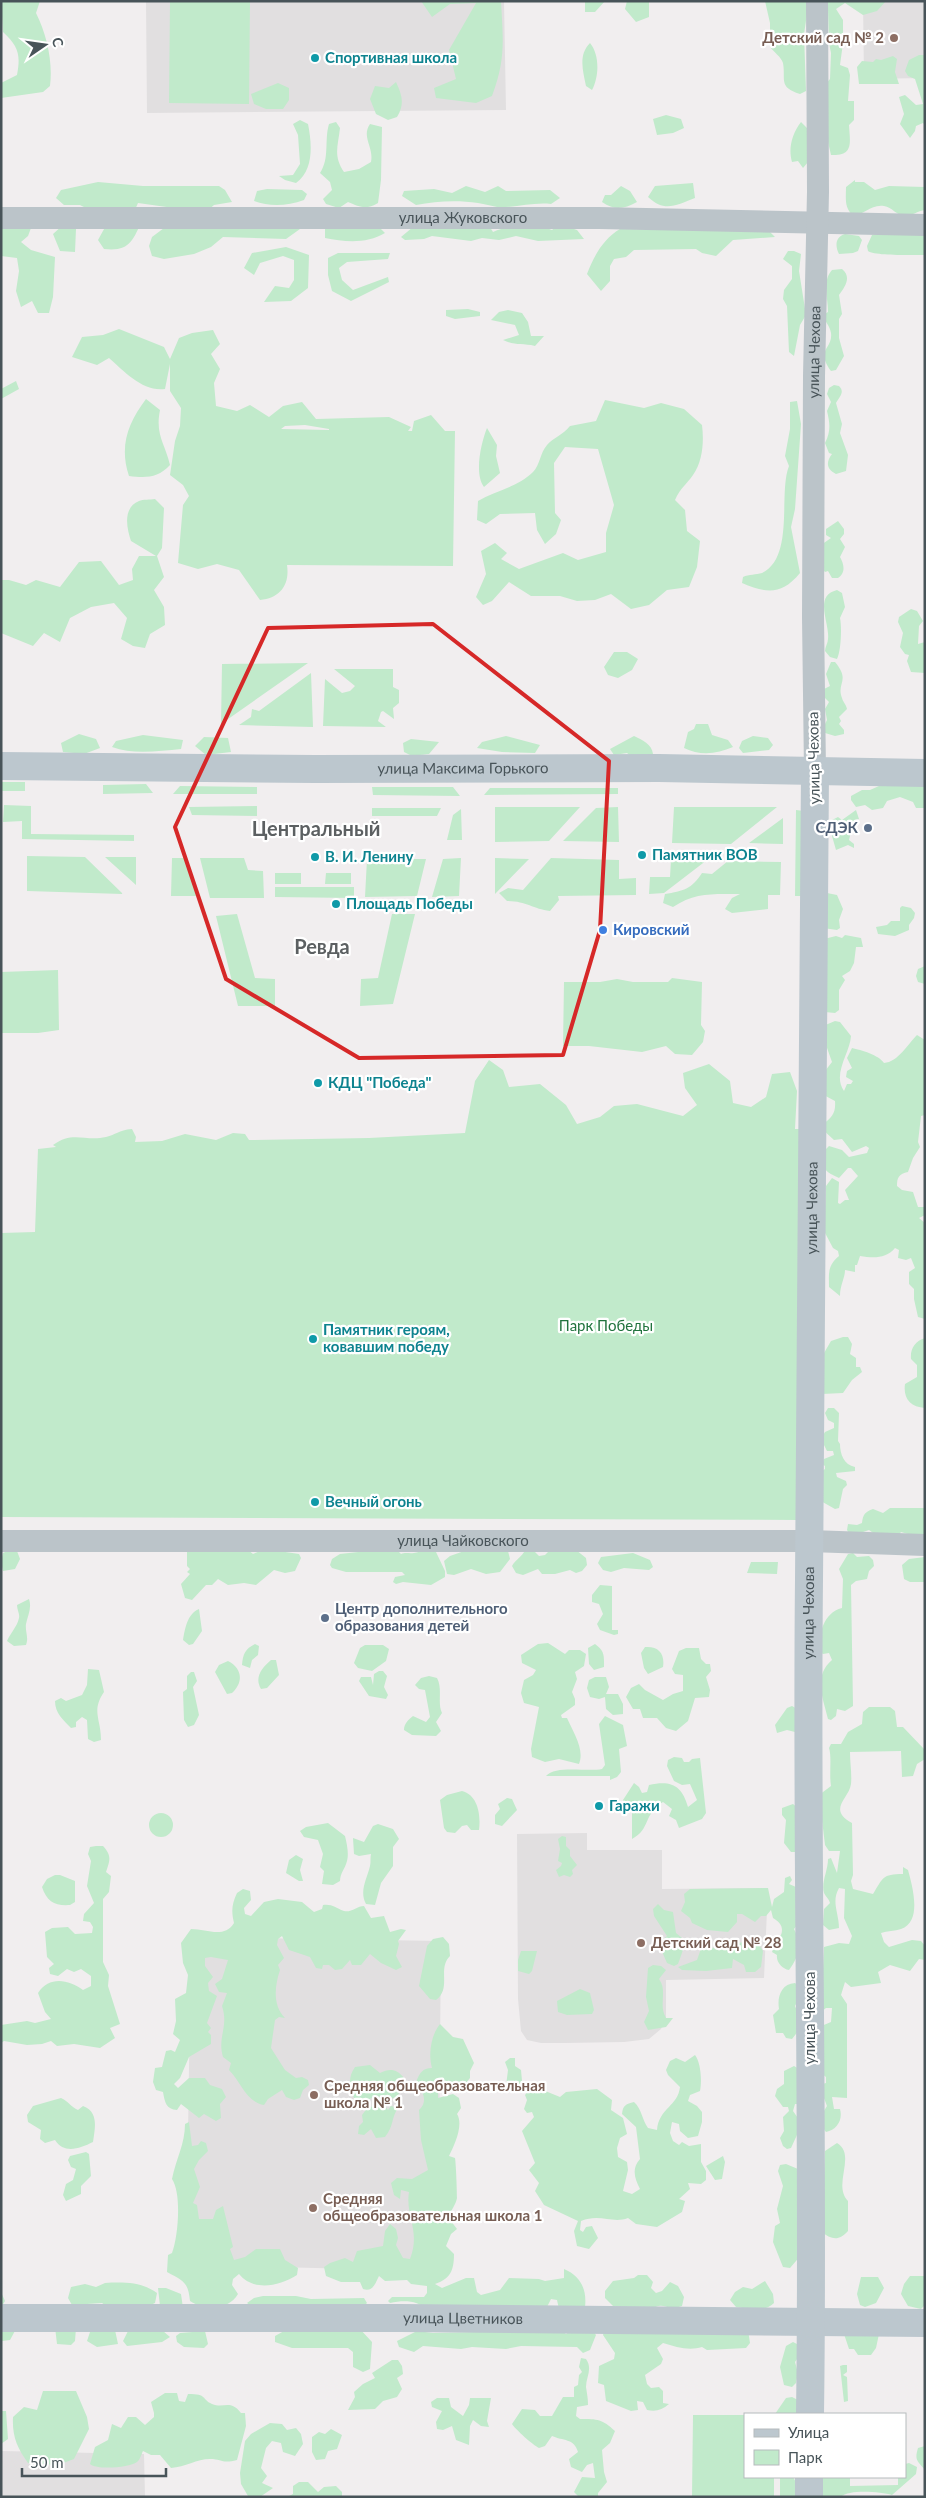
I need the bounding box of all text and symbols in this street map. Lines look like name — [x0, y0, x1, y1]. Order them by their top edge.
north arrow — [20, 20, 70, 70]
place label: Детский сад № 2 — [762, 28, 884, 46]
marker: Детский сад № 2 — [888, 32, 900, 44]
text: С — [49, 36, 68, 49]
place label: Спортивная школа — [325, 48, 457, 66]
marker: Спортивная школа — [309, 52, 321, 64]
street label: улица Жуковского — [399, 208, 527, 226]
street label: улица Чехова — [804, 305, 824, 399]
street label: улица Чехова — [803, 711, 823, 805]
street label: улица Максима Горького — [377, 758, 549, 777]
district label: Центральный — [252, 816, 380, 840]
place label: СДЭК — [815, 818, 859, 836]
marker: СДЭК — [862, 822, 874, 834]
place label: Памятник ВОВ — [652, 845, 758, 863]
place label: В. И. Ленину — [325, 847, 414, 865]
marker: Памятник ВОВ — [636, 849, 648, 861]
marker: В. И. Ленину — [309, 851, 321, 863]
place label: Площадь Победы — [346, 894, 473, 912]
marker: Площадь Победы — [330, 898, 342, 910]
place label: Кировский — [613, 920, 690, 938]
marker: Кировский — [597, 924, 609, 936]
district label: Ревда — [294, 934, 350, 958]
place label: КДЦ "Победа" — [328, 1073, 431, 1091]
marker: КДЦ "Победа" — [312, 1077, 324, 1089]
street label: улица Чехова — [802, 1161, 820, 1255]
park label: Парк Победы — [559, 1316, 653, 1334]
place label: Памятник героям, ковавшим победу — [323, 1320, 450, 1355]
marker: Памятник героям, ковавшим победу — [307, 1333, 319, 1345]
place label: Вечный огонь — [325, 1492, 422, 1510]
marker: Вечный огонь — [309, 1496, 321, 1508]
street label: улица Чайковского — [397, 1531, 529, 1549]
street label: улица Чехова — [798, 1566, 817, 1660]
place label: Центр дополнительного образования детей — [335, 1599, 508, 1634]
marker: Центр дополнительного образования детей — [319, 1612, 331, 1624]
place label: Гаражи — [609, 1796, 660, 1814]
marker: Гаражи — [593, 1800, 605, 1812]
place label: Детский сад № 28 — [651, 1933, 782, 1951]
marker: Детский сад № 28 — [635, 1937, 647, 1949]
street label: улица Чехова — [800, 1972, 818, 2064]
place label: Средняя общеобразовательная школа № 1 — [324, 2076, 545, 2111]
marker: Средняя общеобразовательная школа № 1 — [308, 2089, 320, 2101]
place label: Средняя общеобразовательная школа 1 — [323, 2189, 542, 2224]
marker: Средняя общеобразовательная школа 1 — [307, 2202, 319, 2214]
street label: улица Цветников — [403, 2308, 523, 2327]
legend — [744, 2413, 906, 2478]
text: Улица — [788, 2423, 829, 2441]
scale bar — [22, 2446, 166, 2478]
text: Парк — [788, 2448, 823, 2466]
text: 50 m — [30, 2453, 64, 2471]

